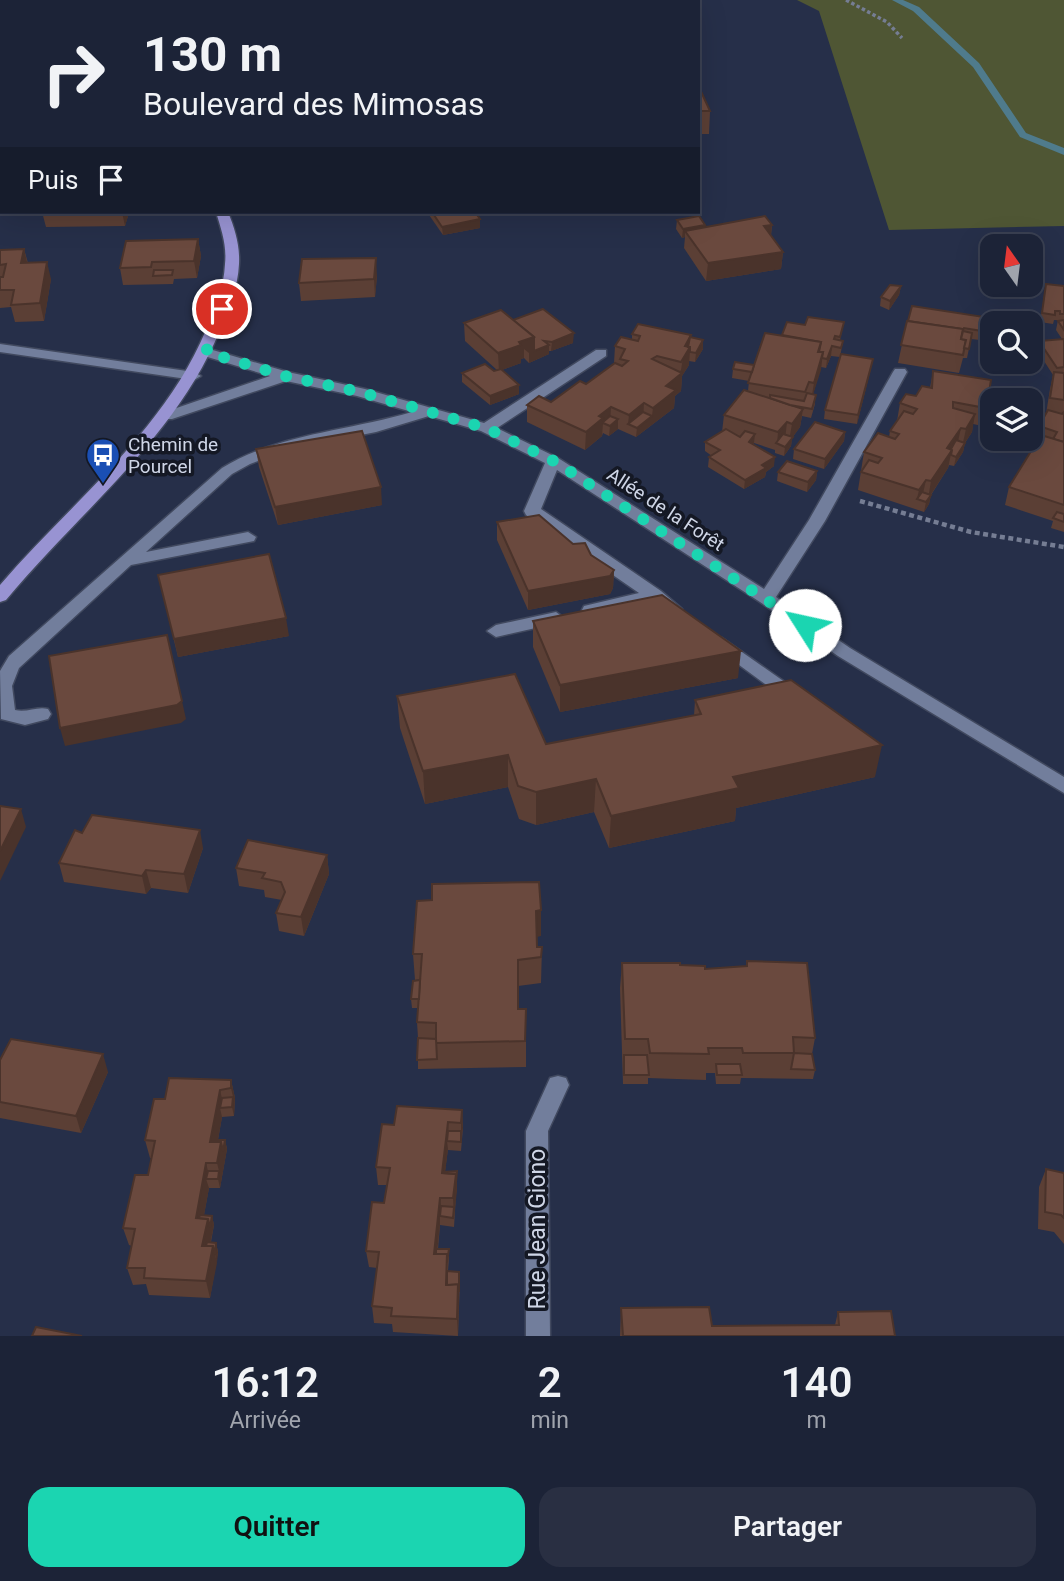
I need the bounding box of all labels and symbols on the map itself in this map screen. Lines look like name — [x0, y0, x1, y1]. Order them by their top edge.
north arrow — [980, 234, 1043, 298]
pin — [192, 279, 252, 339]
place label: Chemin de Pourcel — [128, 433, 218, 478]
bus stop icon: Chemin de Pourcel — [84, 436, 122, 485]
street label: Allée de la Forêt — [603, 463, 729, 556]
position arrow — [768, 588, 842, 662]
street label: Rue Jean Giono — [524, 1149, 551, 1309]

